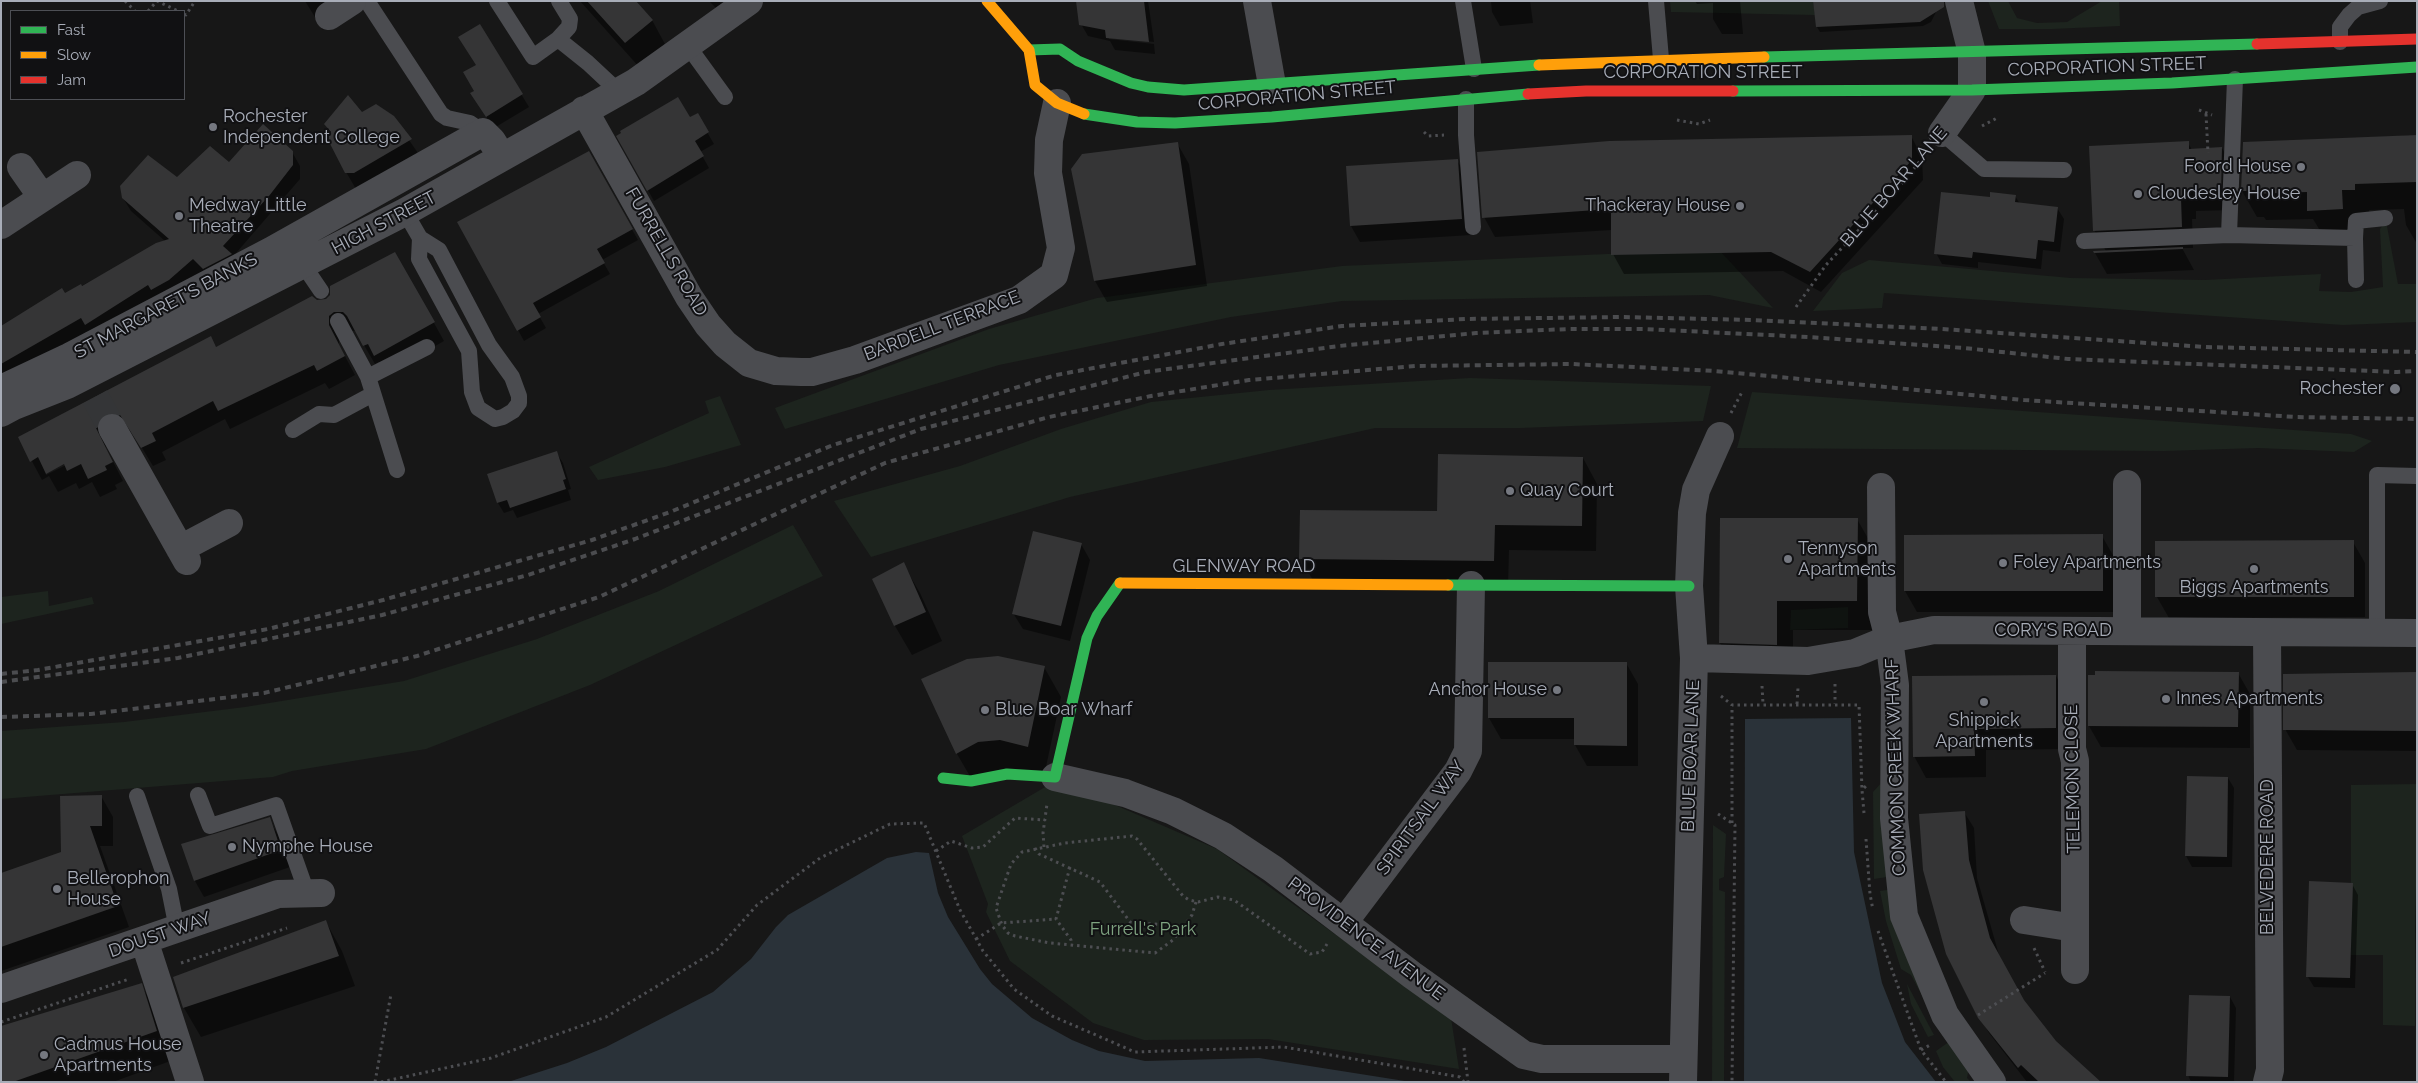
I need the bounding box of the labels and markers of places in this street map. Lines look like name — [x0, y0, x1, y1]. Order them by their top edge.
place label: Rochester Independent College — [223, 106, 400, 148]
marker: Rochester Independent College — [207, 121, 219, 133]
place label: Foord House — [2184, 156, 2291, 178]
marker: Foord House — [2295, 161, 2307, 173]
place label: Cloudesley House — [2148, 183, 2300, 205]
marker: Cloudesley House — [2132, 188, 2144, 200]
place label: Medway Little Theatre — [189, 195, 307, 238]
place label: Thackeray House — [1585, 195, 1730, 217]
marker: Thackeray House — [1734, 200, 1746, 212]
marker: Medway Little Theatre — [173, 210, 185, 222]
place label: Rochester — [2299, 378, 2384, 400]
marker: Rochester — [2388, 382, 2402, 396]
place label: Quay Court — [1520, 480, 1614, 502]
marker: Quay Court — [1504, 485, 1516, 497]
place label: Tennyson Apartments — [1798, 538, 1896, 580]
place label: Foley Apartments — [2013, 552, 2161, 574]
marker: Tennyson Apartments — [1782, 553, 1794, 565]
marker: Foley Apartments — [1997, 557, 2009, 569]
marker: Biggs Apartments — [2248, 563, 2260, 575]
place label: Biggs Apartments — [2179, 577, 2329, 599]
place label: Anchor House — [1429, 679, 1547, 701]
marker: Anchor House — [1551, 684, 1563, 696]
place label: Innes Apartments — [2176, 688, 2323, 710]
marker: Innes Apartments — [2160, 693, 2172, 705]
marker: Shippick Apartments — [1978, 696, 1990, 708]
place label: Blue Boar Wharf — [995, 699, 1133, 721]
marker: Blue Boar Wharf — [979, 704, 991, 716]
place label: Shippick Apartments — [1935, 710, 2033, 752]
place label: Nymphe House — [242, 836, 373, 858]
marker: Nymphe House — [226, 841, 238, 853]
place label: Bellerophon House — [67, 868, 169, 911]
marker: Bellerophon House — [51, 883, 63, 895]
place label: Cadmus House Apartments — [54, 1034, 182, 1076]
marker: Cadmus House Apartments — [38, 1049, 50, 1061]

